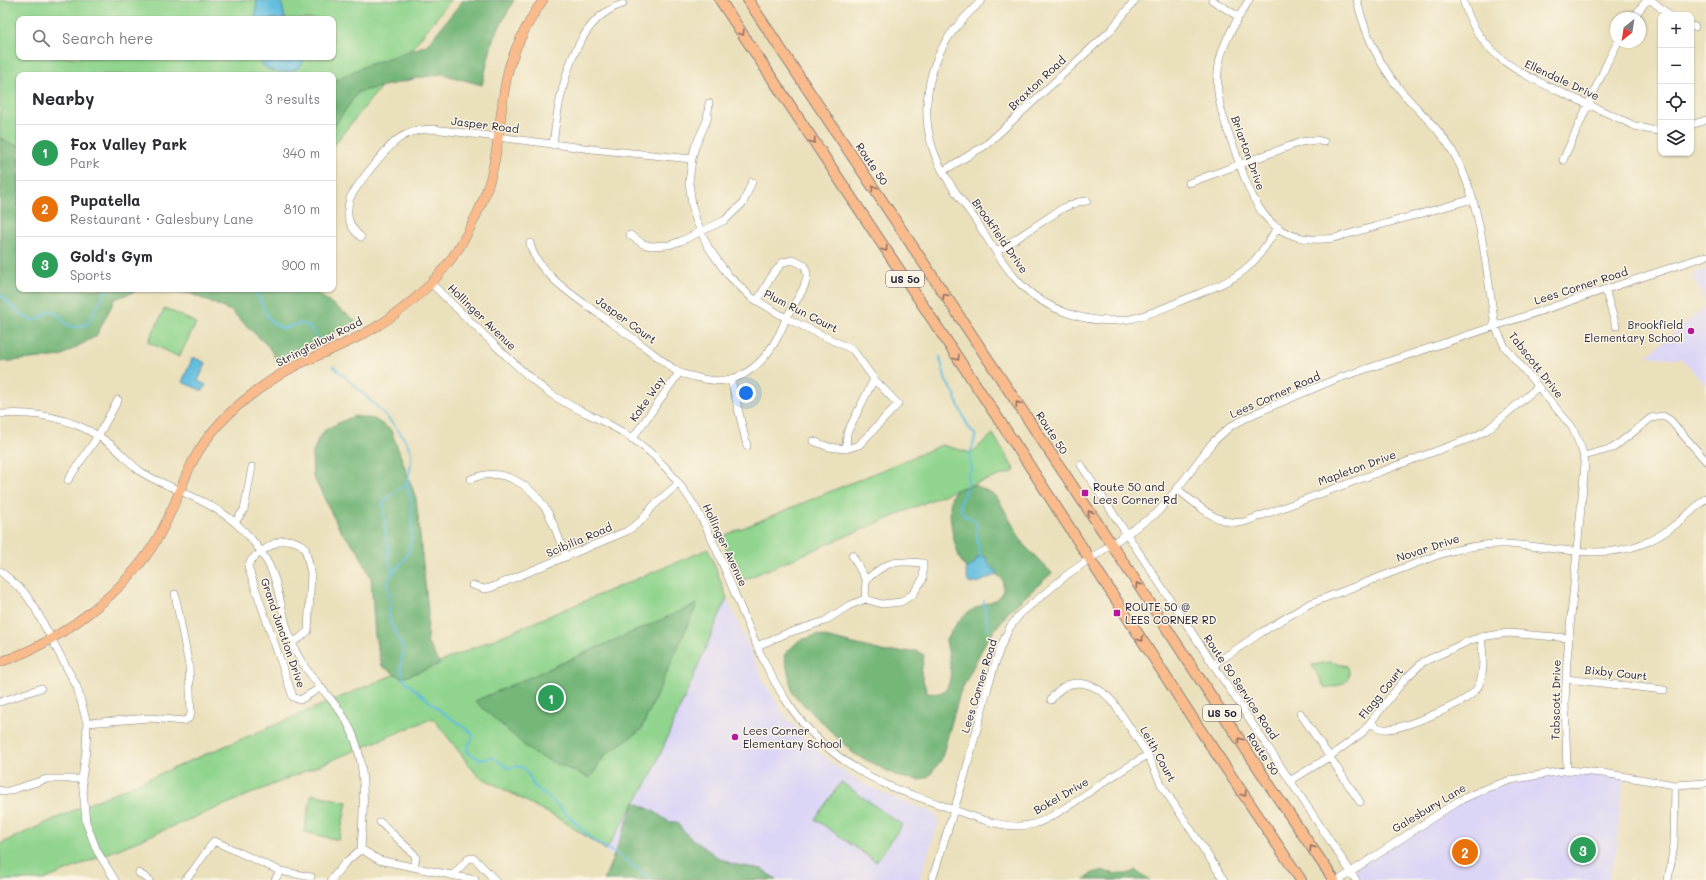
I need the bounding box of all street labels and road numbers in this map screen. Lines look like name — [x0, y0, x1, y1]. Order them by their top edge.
street label: Braxton Road — [1005, 52, 1069, 113]
street label: Ellendale Drive — [1522, 56, 1602, 103]
street label: Jasper Road — [450, 113, 520, 136]
street label: Briarton Drive — [1228, 114, 1269, 192]
street label: Route 50 — [853, 140, 892, 188]
street label: Brookfield Drive — [969, 195, 1032, 276]
street label: Lees Corner Road — [1532, 263, 1630, 308]
road number: US 50 — [886, 271, 924, 287]
street label: Hollinger Avenue — [445, 280, 520, 353]
street label: Plum Run Court — [762, 285, 841, 336]
street label: Jasper Court — [593, 292, 660, 347]
street label: Stringfellow Road — [273, 313, 365, 370]
street label: Tabscott Drive — [1506, 328, 1567, 401]
street label: Lees Corner Road — [1227, 368, 1322, 421]
street label: Koke Way — [626, 373, 668, 424]
street label: Route 50 — [1033, 409, 1072, 457]
street label: Mapleton Drive — [1316, 446, 1398, 489]
street label: Hollinger Avenue — [700, 501, 751, 589]
street label: Scibilia Road — [544, 519, 614, 560]
street label: Novar Drive — [1394, 530, 1461, 565]
street label: Grand Junction Drive — [258, 576, 309, 690]
street label: Route 50 Service Road — [1201, 631, 1282, 742]
street label: Lees Corner Road — [957, 637, 1000, 735]
street label: Tabscott Drive — [1547, 659, 1564, 740]
street label: Bixby Court — [1584, 662, 1648, 683]
street label: Flagg Court — [1355, 663, 1406, 722]
road number: US 50 — [1203, 705, 1241, 721]
street label: Leith Court — [1137, 723, 1180, 784]
street label: Route 50 — [1244, 730, 1283, 778]
street label: Bokel Drive — [1030, 774, 1091, 817]
street label: Galesbury Lane — [1389, 780, 1468, 835]

